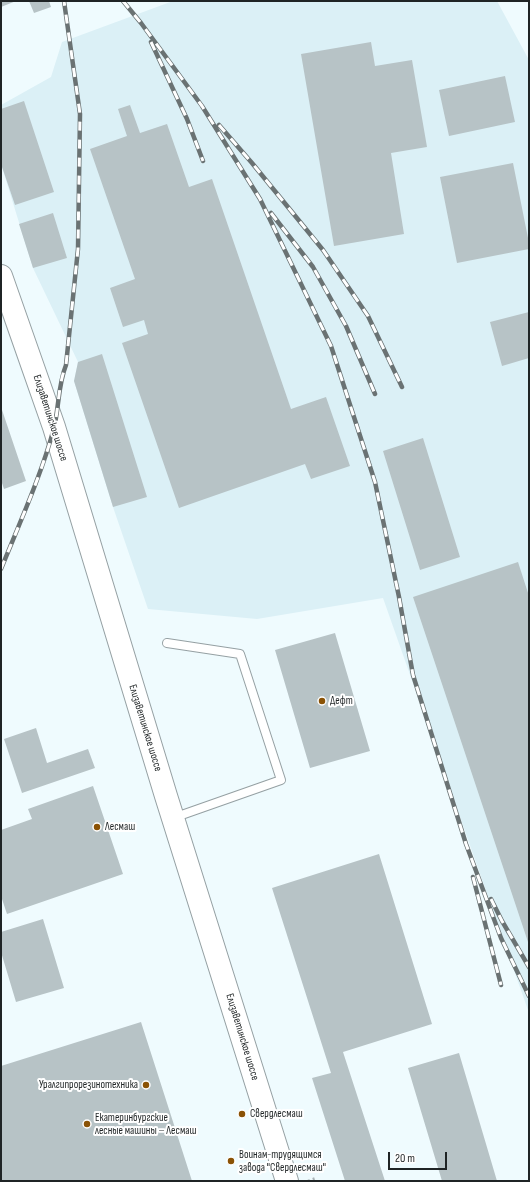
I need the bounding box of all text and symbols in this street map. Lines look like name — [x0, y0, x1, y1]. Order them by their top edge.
street label: Елизаветинское шоссе — [30, 373, 70, 463]
street label: Елизаветинское шоссе — [126, 683, 164, 773]
place label: Дефт — [330, 694, 353, 708]
marker: Дефт — [317, 696, 327, 706]
place label: Лесмаш — [105, 820, 135, 834]
marker: Лесмаш — [92, 822, 102, 832]
street label: Елизаветинское шоссе — [223, 992, 261, 1082]
place label: Уралгипрорезинотехника — [39, 1078, 138, 1092]
marker: Уралгипрорезинотехника — [141, 1080, 151, 1090]
place label: Свердлесмаш — [250, 1107, 303, 1121]
marker: Свердлесмаш — [237, 1109, 247, 1119]
place label: Екатеринбургские лесные машины – Лесмаш — [95, 1111, 197, 1137]
marker: Екатеринбургские лесные машины – Лесмаш — [82, 1119, 92, 1129]
scale bar — [390, 1144, 449, 1170]
place label: Воинам-трудящимся завода "Свердлесмаш" — [239, 1148, 326, 1174]
text: 20 m — [395, 1151, 415, 1166]
marker: Воинам-трудящимся завода "Свердлесмаш" — [226, 1156, 236, 1166]

